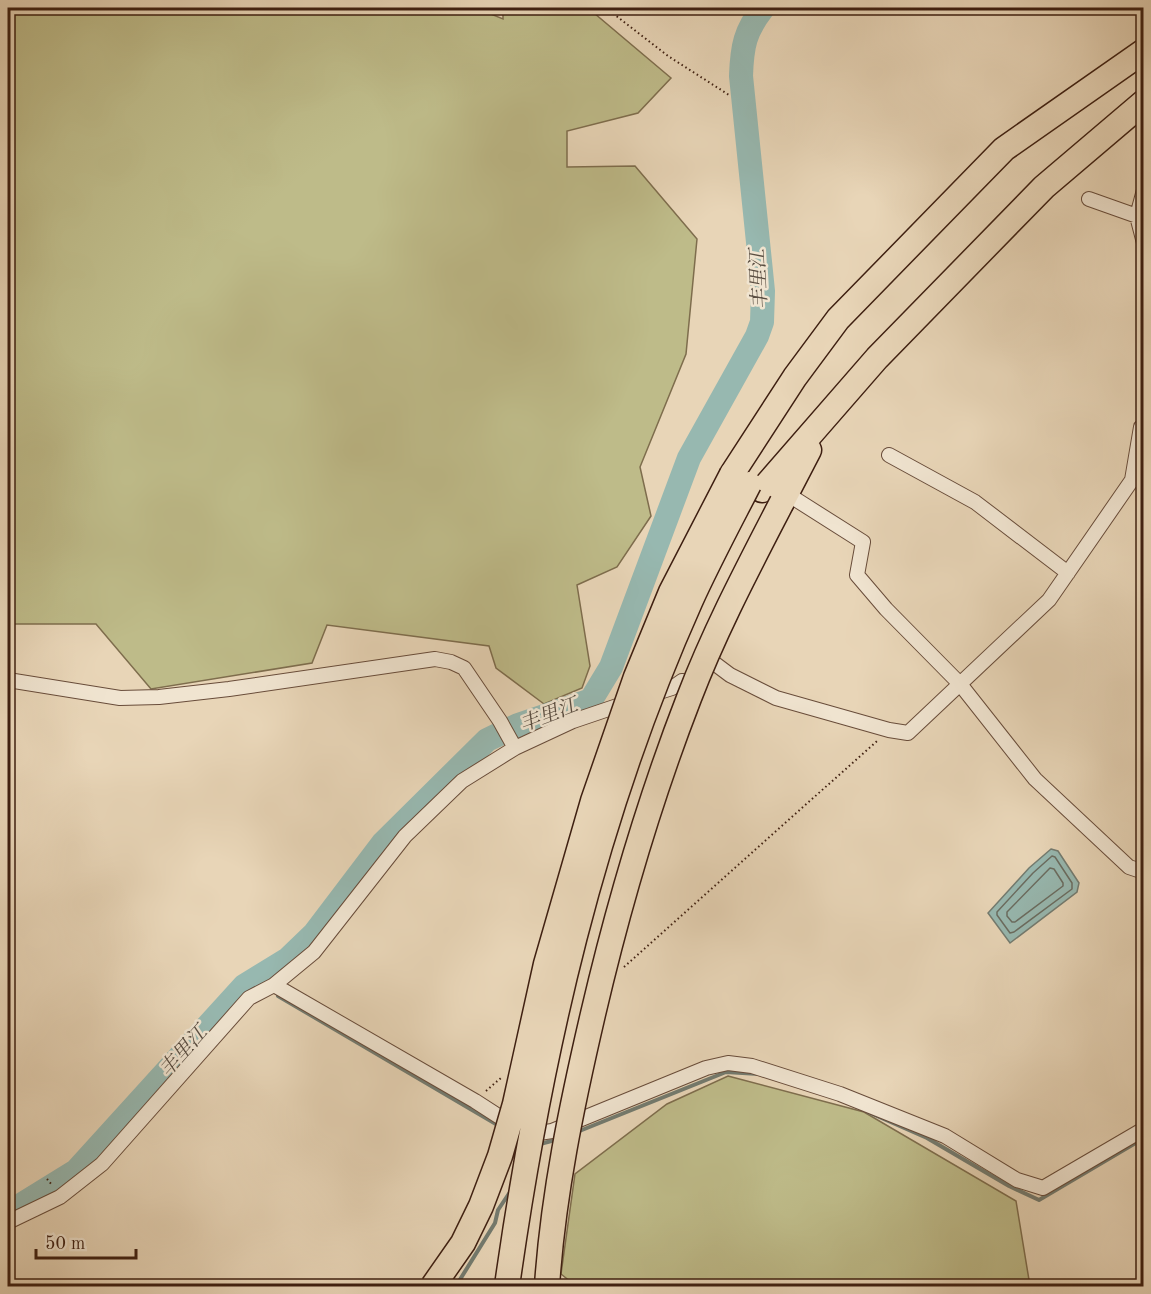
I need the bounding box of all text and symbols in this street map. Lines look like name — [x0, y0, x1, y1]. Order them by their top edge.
water label: 丰里江 — [746, 246, 772, 310]
water label: 丰里江 — [517, 693, 583, 736]
water label: 丰里江 — [155, 1019, 214, 1081]
scale bar — [36, 1222, 136, 1260]
text: 50 m — [45, 1235, 85, 1253]

